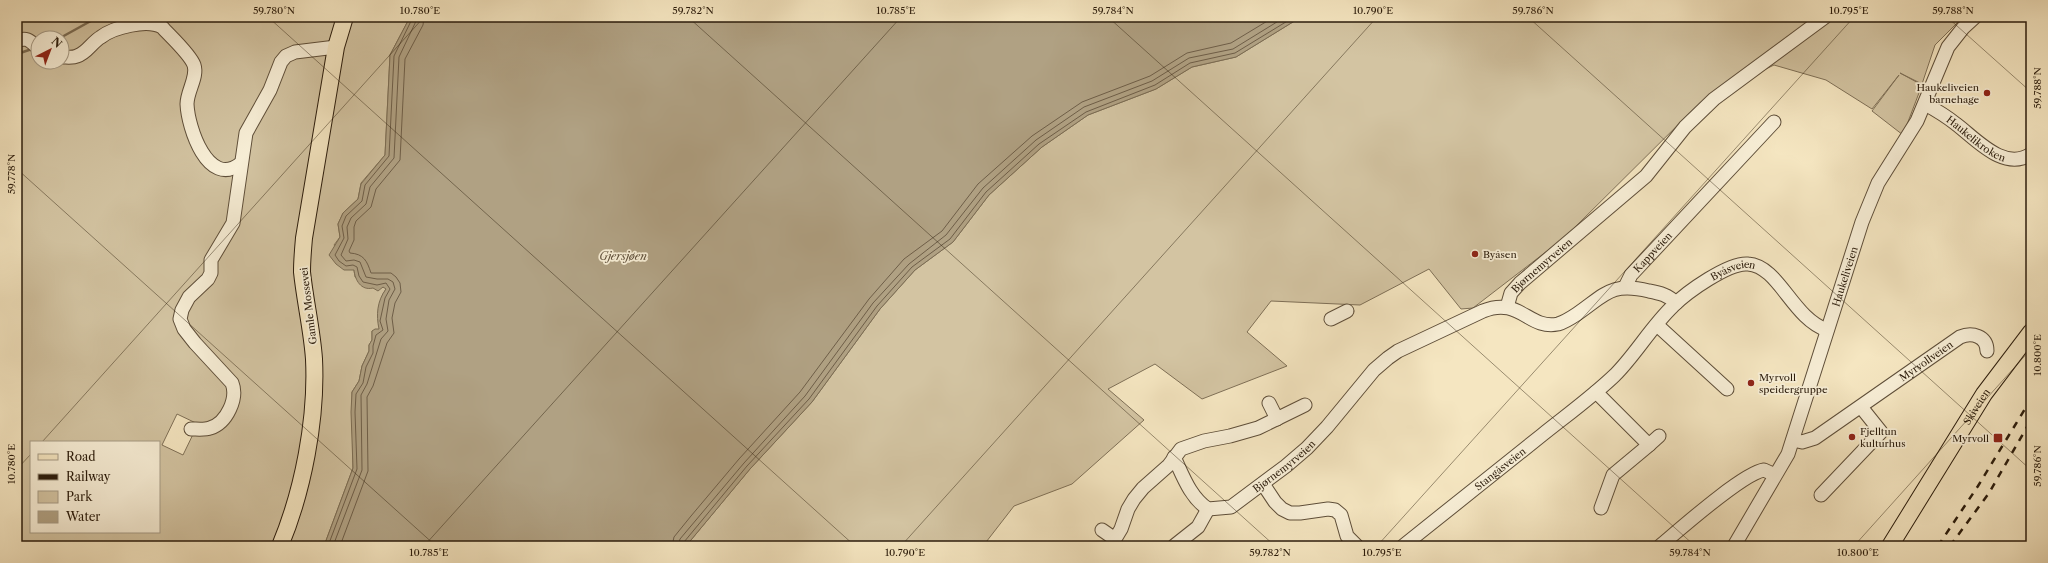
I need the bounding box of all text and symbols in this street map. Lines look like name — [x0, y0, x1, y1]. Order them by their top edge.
text: 59.780°N — [253, 4, 295, 17]
text: 10.780°E — [400, 4, 440, 17]
text: 59.782°N — [672, 4, 714, 17]
text: 10.785°E — [876, 4, 916, 17]
text: 59.784°N — [1092, 4, 1134, 17]
text: 10.790°E — [1353, 4, 1393, 17]
text: 59.786°N — [1512, 4, 1554, 17]
text: 10.795°E — [1829, 4, 1869, 17]
text: 59.788°N — [1932, 4, 1974, 17]
north arrow — [30, 30, 70, 70]
text: N — [48, 34, 65, 51]
text: 59.788°N — [2031, 67, 2044, 109]
place label: Haukeliveien barnehage — [1917, 81, 1980, 106]
marker: Haukeliveien barnehage — [1982, 88, 1992, 98]
street label: Haukelikroken — [1944, 113, 2008, 165]
text: 59.778°N — [5, 154, 18, 194]
street label: Kappveien — [1631, 229, 1676, 275]
street label: Bjørnemyrveien — [1509, 235, 1576, 295]
street label: Haukeliveien — [1829, 244, 1861, 308]
place label: Byåsen — [1483, 248, 1517, 261]
water label: Gjersjøen — [599, 249, 647, 263]
marker: Byåsen — [1470, 249, 1480, 259]
street label: Byåsveien — [1708, 258, 1758, 284]
street label: Gamle Mossevei — [297, 267, 320, 345]
text: 10.800°E — [2031, 334, 2044, 376]
street label: Myrvollveien — [1897, 338, 1956, 384]
place label: Myrvoll speidergruppe — [1759, 371, 1828, 396]
marker: Myrvoll speidergruppe — [1746, 378, 1756, 388]
street label: Skiveien — [1961, 385, 1993, 427]
place label: Fjelltun kulturhus — [1860, 425, 1906, 450]
marker: Fjelltun kulturhus — [1847, 432, 1857, 442]
place label: Myrvoll — [1952, 432, 1989, 445]
marker: Myrvoll — [1992, 432, 2004, 444]
street label: Bjørnemyrveien — [1250, 437, 1319, 496]
legend — [30, 441, 160, 533]
text: 10.780°E — [5, 444, 18, 484]
street label: Stangåsveien — [1472, 444, 1529, 493]
text: 59.786°N — [2031, 445, 2044, 487]
text: Road — [66, 449, 96, 464]
text: Railway — [66, 469, 111, 484]
text: Park — [66, 489, 93, 504]
text: Water — [65, 509, 100, 524]
text: 10.785°E — [409, 546, 449, 559]
text: 10.790°E — [885, 546, 925, 559]
text: 59.782°N — [1249, 546, 1291, 559]
text: 10.795°E — [1362, 546, 1402, 559]
text: 59.784°N — [1669, 546, 1711, 559]
text: 10.800°E — [1837, 546, 1879, 559]

